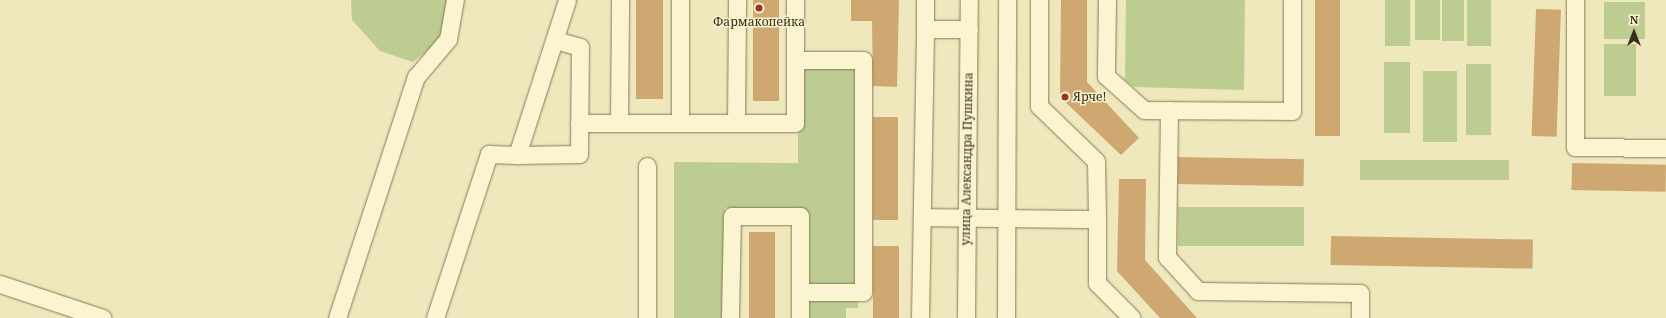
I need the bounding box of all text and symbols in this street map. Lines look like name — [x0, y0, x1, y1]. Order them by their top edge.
marker: Фармакопейка — [754, 3, 764, 13]
north arrow — [1614, 12, 1654, 52]
text: N — [1630, 12, 1638, 27]
place label: Фармакопейка — [713, 15, 805, 29]
street label: улица Александра Пушкина — [958, 72, 976, 246]
place label: Ярче! — [1073, 90, 1107, 104]
marker: Ярче! — [1060, 92, 1070, 102]

